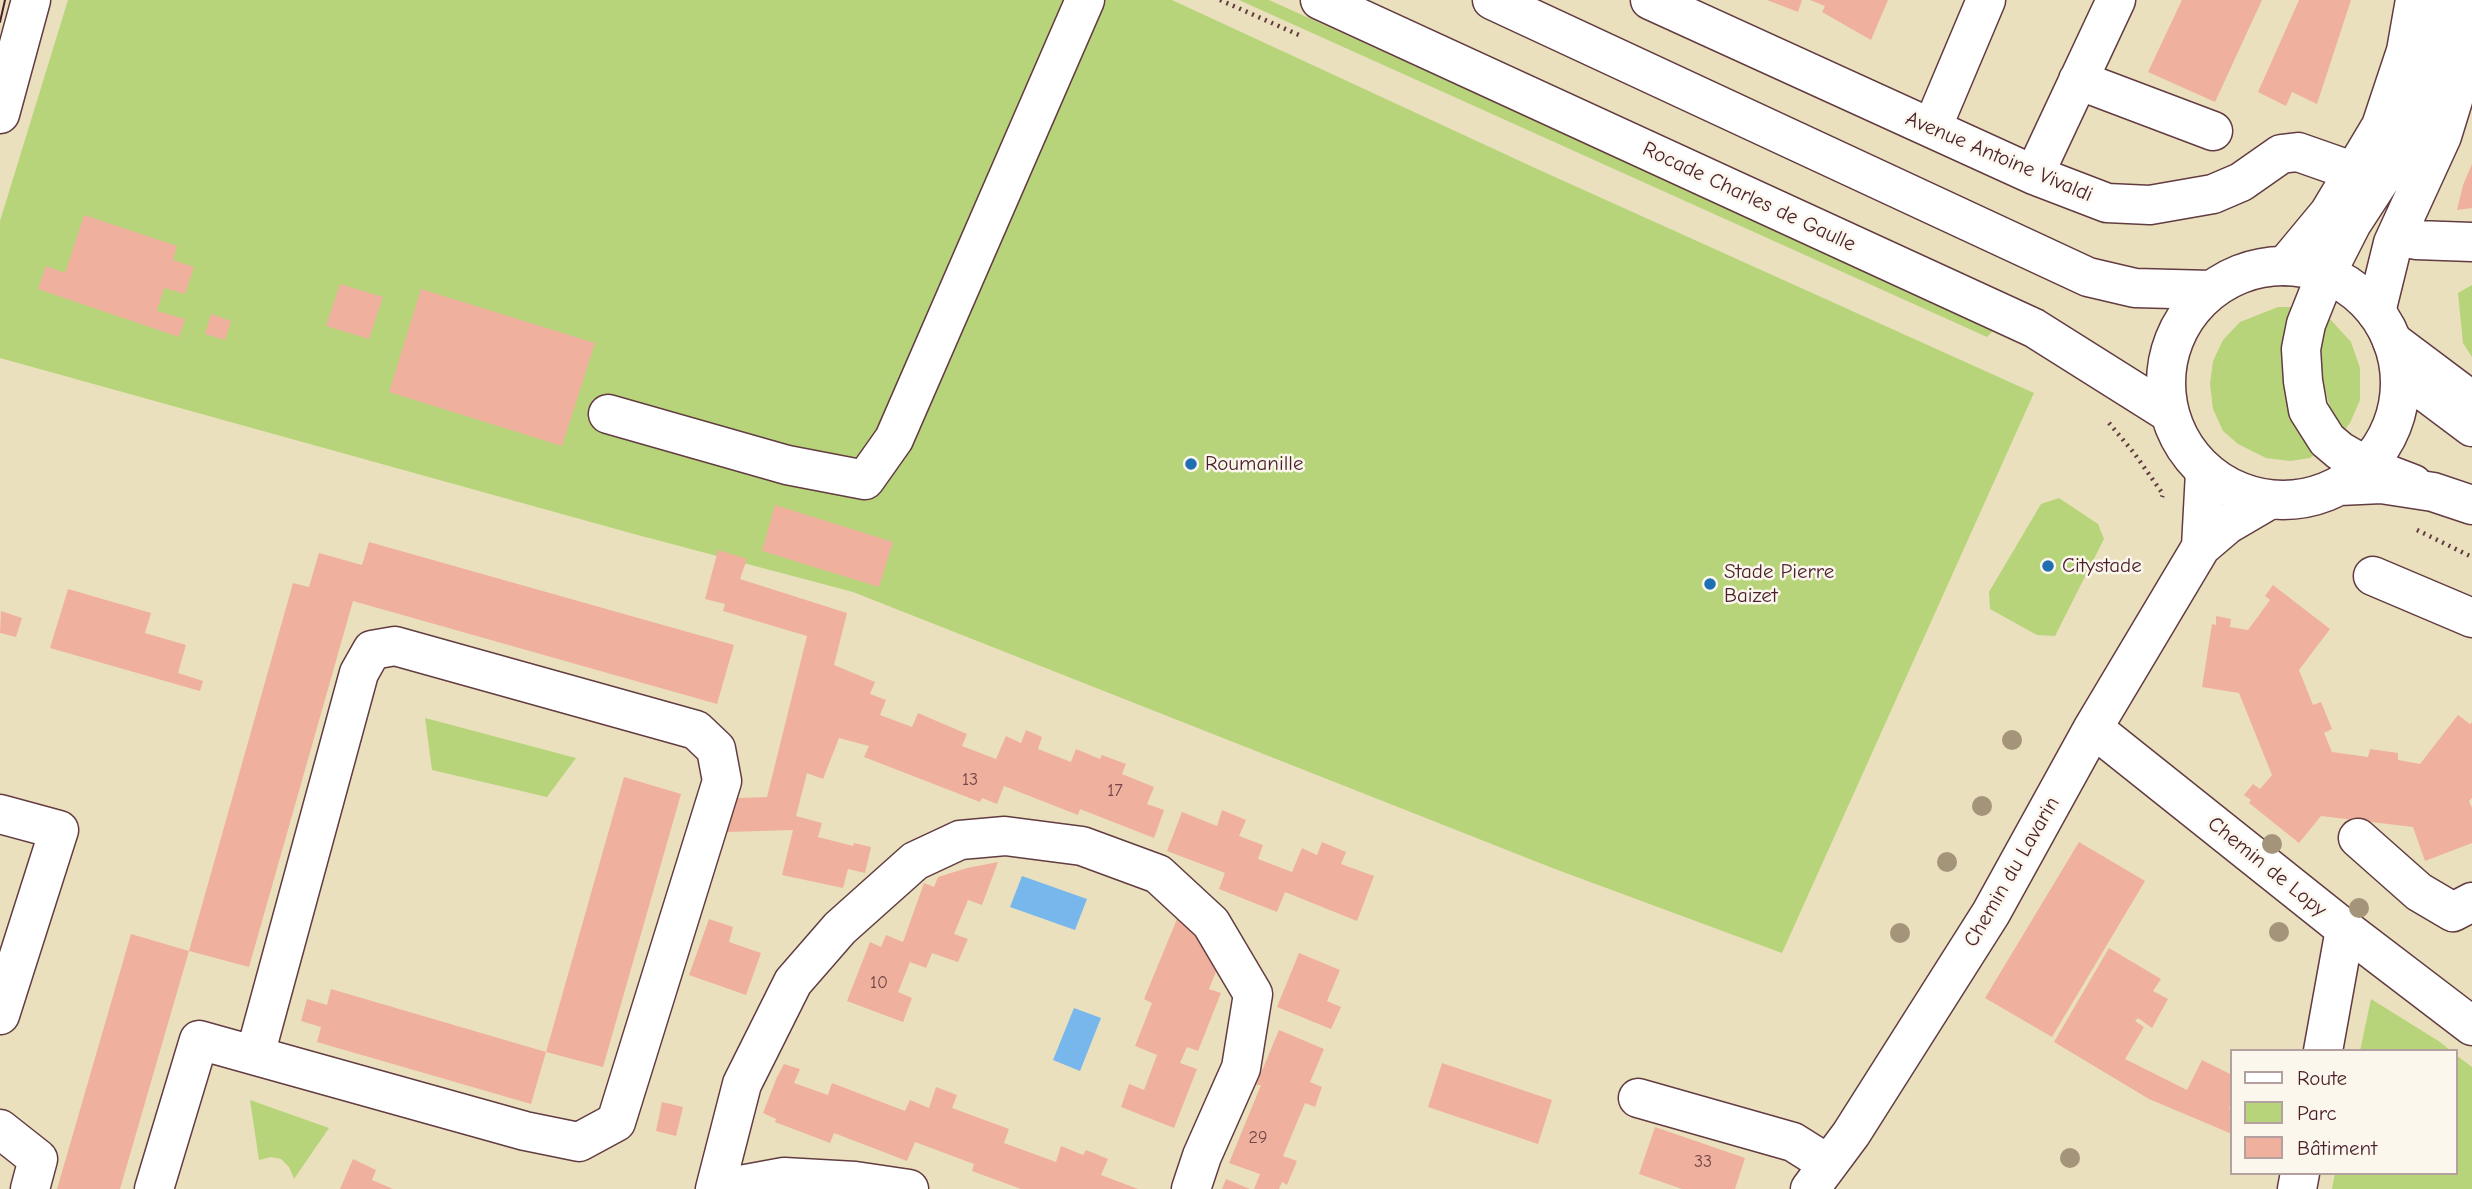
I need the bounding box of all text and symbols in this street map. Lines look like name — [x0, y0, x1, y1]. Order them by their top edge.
street label: Avenue Antoine Vivaldi — [1902, 106, 2096, 208]
street label: Rocade Charles de Gaulle — [1638, 137, 1860, 257]
place label: Roumanille — [1205, 451, 1303, 477]
marker: Roumanille — [1183, 456, 1199, 472]
place label: Citystade — [2062, 553, 2142, 579]
marker: Citystade — [2040, 558, 2056, 574]
place label: Stade Pierre Baizet — [1724, 559, 1834, 609]
marker: Stade Pierre Baizet — [1702, 576, 1718, 592]
house number: 13 — [962, 769, 978, 791]
house number: 17 — [1107, 780, 1123, 802]
street label: Chemin du Lavarin — [1959, 792, 2065, 952]
street label: Chemin de Lopy — [2202, 811, 2332, 923]
house number: 10 — [870, 972, 888, 994]
legend — [2230, 1049, 2458, 1175]
text: Route — [2297, 1066, 2347, 1090]
text: Parc — [2297, 1101, 2337, 1125]
house number: 29 — [1249, 1127, 1267, 1149]
text: Bâtiment — [2297, 1136, 2377, 1160]
house number: 33 — [1694, 1151, 1712, 1173]

